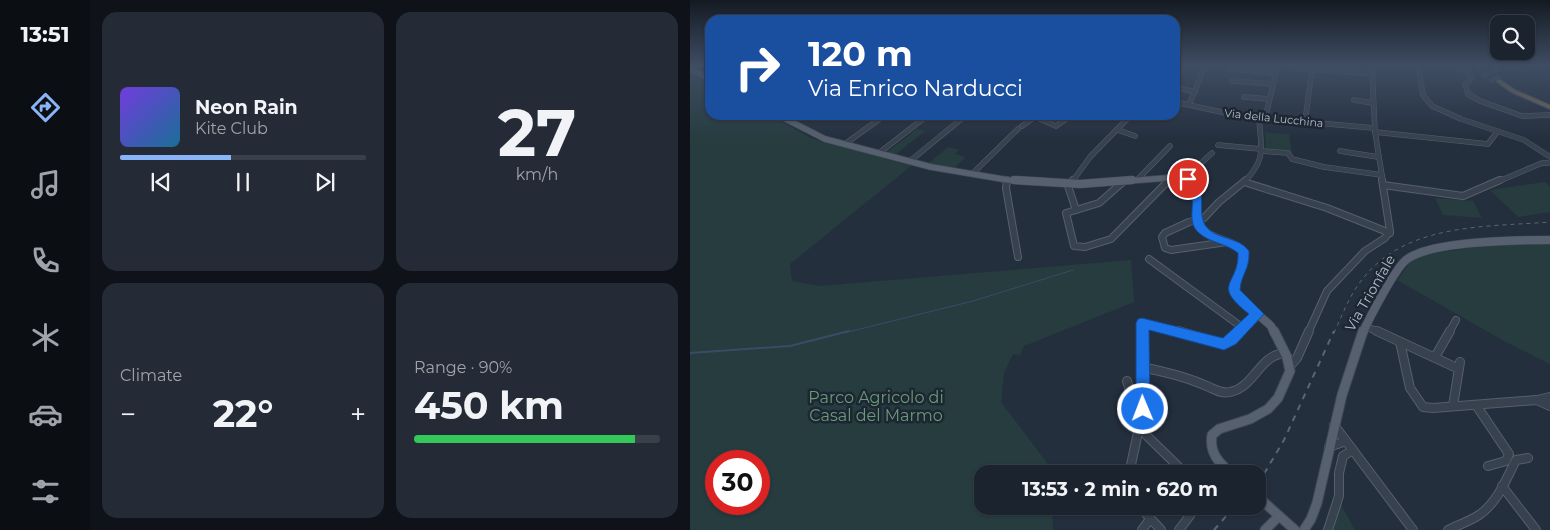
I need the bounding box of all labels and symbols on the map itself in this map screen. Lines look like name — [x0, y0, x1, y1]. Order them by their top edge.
street label: Via della Lucchina — [1224, 106, 1324, 130]
pin — [1167, 158, 1209, 200]
street label: Via Trionfale — [1341, 251, 1399, 335]
position arrow — [1116, 382, 1168, 434]
park label: Parco Agricolo di Casal del Marmo — [808, 388, 944, 425]
speed limit sign: 30 — [705, 450, 770, 515]

